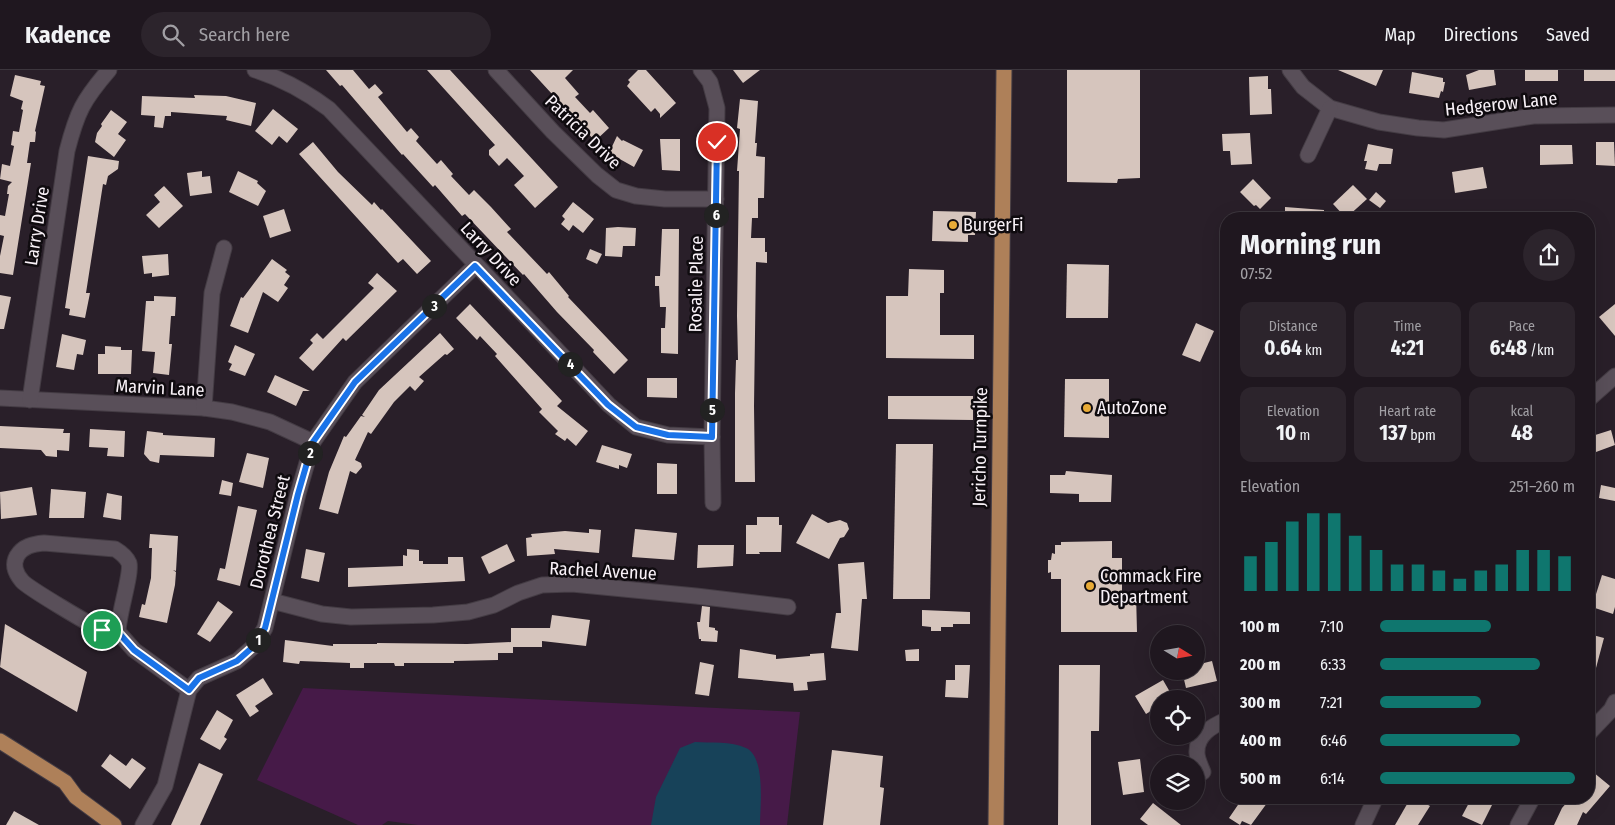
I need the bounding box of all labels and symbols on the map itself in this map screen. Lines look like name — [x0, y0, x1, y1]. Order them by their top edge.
street label: Hedgerow Lane — [1444, 87, 1558, 121]
street label: Patricia Drive — [540, 90, 626, 174]
pin — [696, 121, 738, 163]
street label: Larry Drive — [20, 185, 54, 267]
pin: 6 — [704, 202, 728, 228]
place label: BurgerFi — [963, 214, 1023, 236]
street label: Larry Drive — [456, 217, 526, 291]
marker: BurgerFi — [947, 219, 959, 231]
street label: Rosalie Place — [684, 235, 708, 332]
pin: 3 — [422, 294, 446, 318]
pin: 4 — [558, 352, 582, 376]
street label: Marvin Lane — [115, 375, 205, 401]
street label: Jericho Turnpike — [968, 387, 992, 507]
place label: AutoZone — [1097, 397, 1167, 419]
pin: 5 — [700, 398, 724, 422]
marker: AutoZone — [1081, 402, 1093, 414]
pin: 2 — [298, 440, 322, 466]
street label: Dorothea Street — [245, 473, 295, 591]
street label: Rachel Avenue — [549, 557, 657, 585]
place label: Commack Fire Department — [1100, 565, 1202, 608]
marker: Commack Fire Department — [1084, 580, 1096, 592]
pin — [81, 609, 123, 651]
north arrow — [1150, 625, 1205, 680]
pin: 1 — [246, 628, 270, 652]

